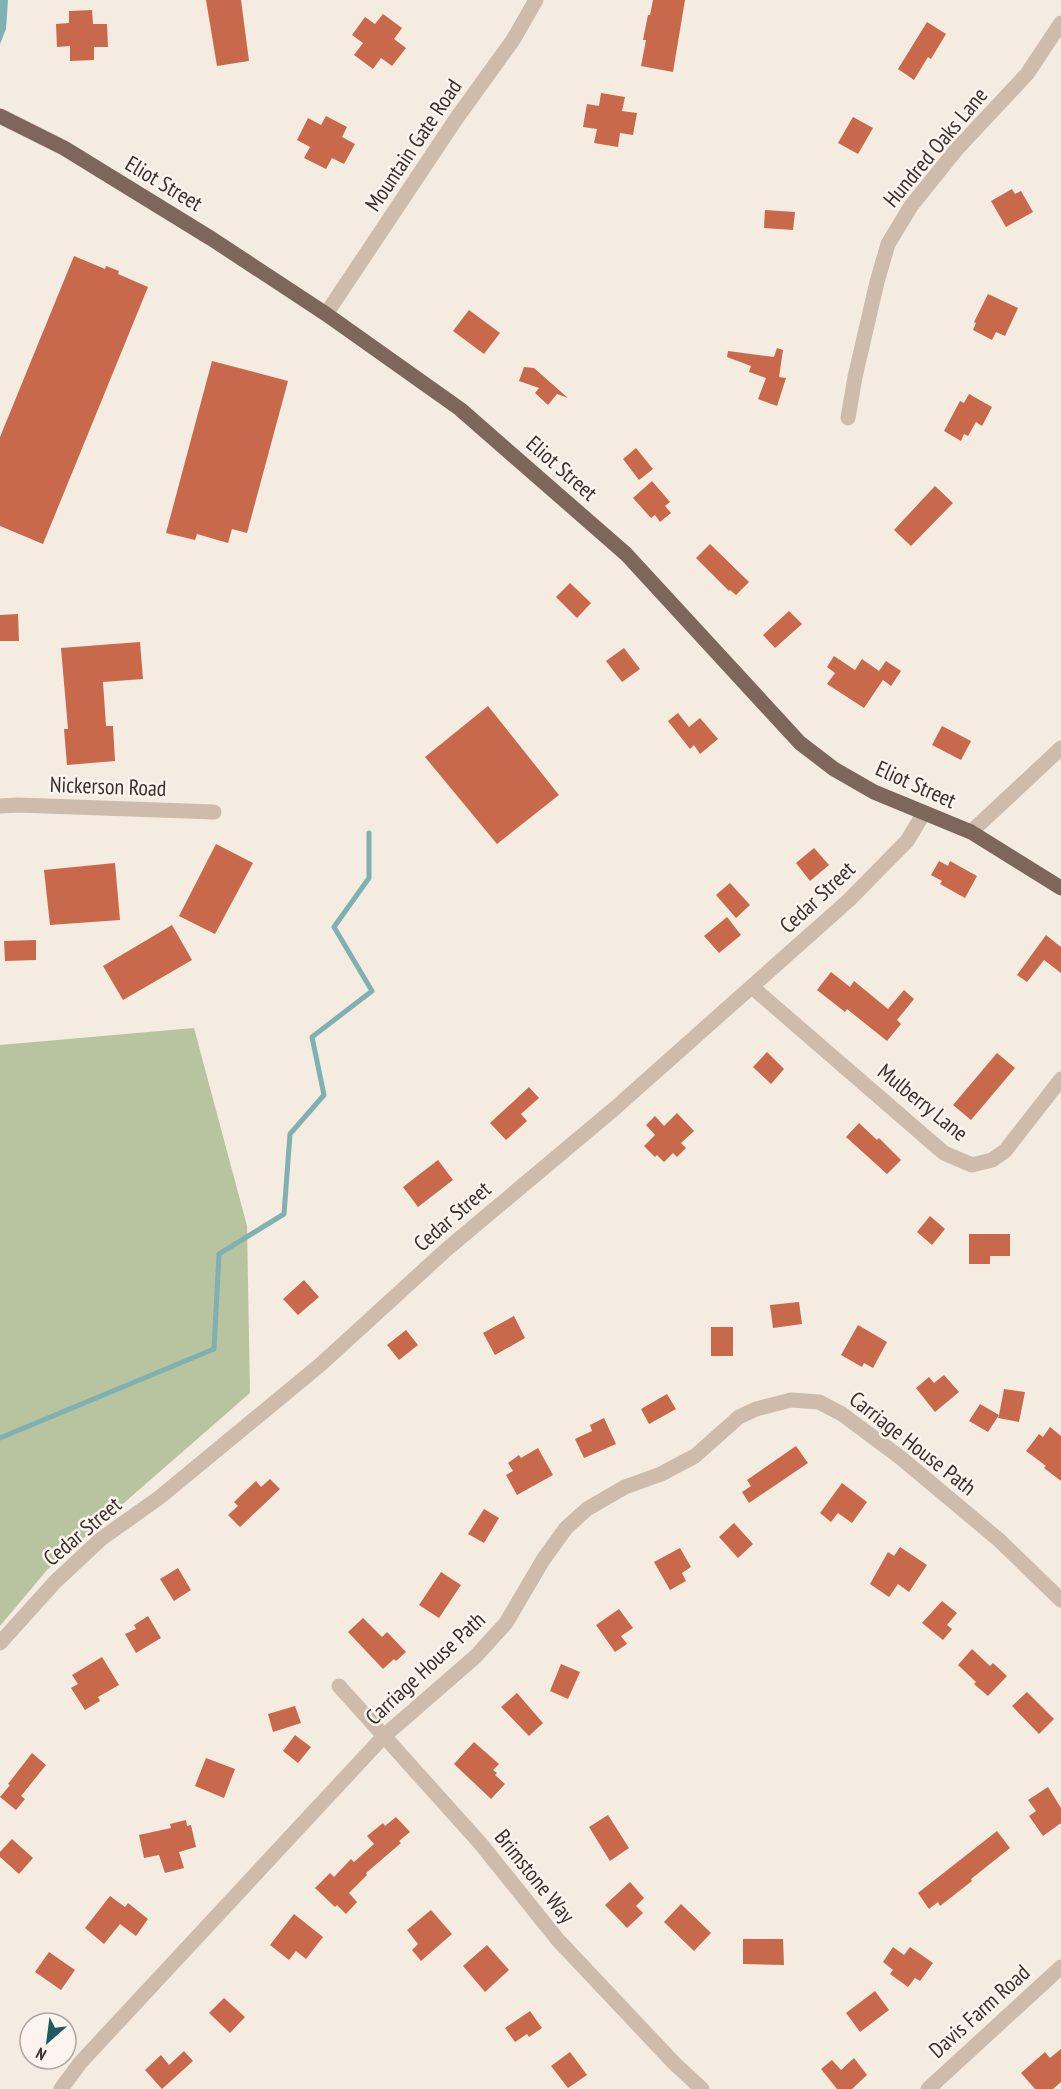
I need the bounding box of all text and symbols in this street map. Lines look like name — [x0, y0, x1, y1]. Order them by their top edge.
street label: Mountain Gate Road — [358, 74, 468, 216]
street label: Hundred Oaks Lane — [877, 81, 993, 213]
street label: Eliot Street — [120, 149, 208, 217]
street label: Eliot Street — [521, 430, 603, 506]
street label: Eliot Street — [871, 754, 961, 814]
street label: Nickerson Road — [49, 770, 167, 802]
street label: Cedar Street — [773, 855, 861, 939]
street label: Mulberry Lane — [872, 1057, 974, 1147]
street label: Cedar Street — [408, 1175, 496, 1257]
street label: Carriage House Path — [844, 1385, 982, 1501]
street label: Cedar Street — [37, 1490, 127, 1572]
street label: Carriage House Path — [359, 1605, 491, 1731]
street label: Brimstone Way — [489, 1823, 582, 1929]
street label: Davis Farm Road — [923, 1958, 1035, 2064]
north arrow — [18, 2011, 78, 2071]
text: N — [32, 2043, 49, 2065]

